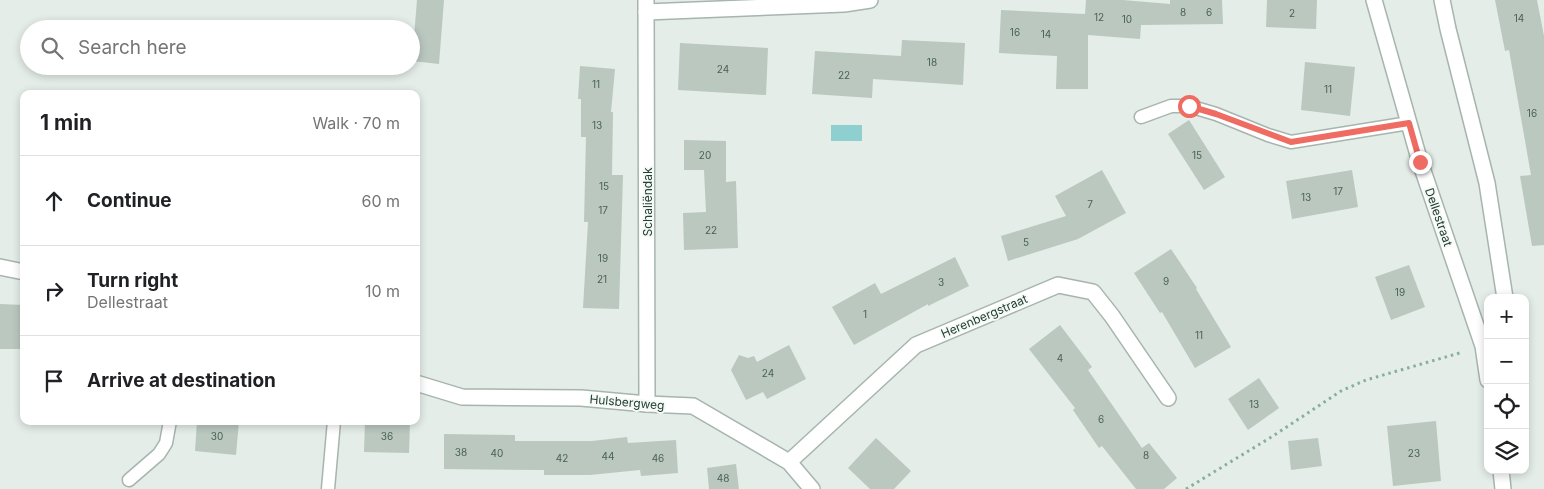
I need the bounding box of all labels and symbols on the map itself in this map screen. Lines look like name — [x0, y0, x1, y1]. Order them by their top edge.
house number: 8 — [1180, 6, 1186, 18]
house number: 6 — [1206, 6, 1212, 18]
house number: 2 — [1289, 7, 1295, 19]
house number: 12 — [1094, 11, 1104, 23]
house number: 14 — [1514, 12, 1524, 24]
house number: 10 — [1122, 13, 1132, 25]
house number: 16 — [1010, 26, 1020, 38]
house number: 14 — [1041, 28, 1051, 40]
house number: 18 — [927, 56, 937, 68]
house number: 24 — [717, 63, 729, 75]
house number: 22 — [838, 69, 850, 81]
house number: 11 — [592, 78, 600, 90]
house number: 11 — [1324, 83, 1332, 95]
route start — [1178, 95, 1201, 118]
house number: 16 — [1527, 107, 1537, 119]
house number: 13 — [592, 119, 602, 131]
house number: 20 — [699, 149, 711, 161]
house number: 15 — [1192, 149, 1202, 161]
route end — [1409, 151, 1432, 174]
street label: Schaliëndak — [640, 167, 655, 236]
house number: 15 — [599, 180, 609, 192]
house number: 17 — [1333, 185, 1343, 197]
street label: Dellestraat — [1422, 186, 1456, 248]
house number: 13 — [1301, 191, 1311, 203]
house number: 7 — [1087, 198, 1093, 210]
house number: 17 — [598, 204, 608, 216]
house number: 22 — [705, 224, 717, 236]
house number: 5 — [1023, 236, 1029, 248]
house number: 19 — [598, 252, 608, 264]
house number: 21 — [597, 273, 607, 285]
house number: 9 — [1163, 275, 1169, 287]
house number: 3 — [938, 276, 944, 288]
house number: 19 — [1395, 286, 1405, 298]
street label: Herenbergstraat — [938, 291, 1030, 341]
house number: 1 — [863, 308, 867, 320]
house number: 11 — [1195, 329, 1203, 341]
house number: 4 — [1057, 352, 1063, 364]
house number: 24 — [762, 367, 774, 379]
street label: Hulsbergweg — [589, 391, 665, 413]
house number: 13 — [1249, 398, 1259, 410]
house number: 6 — [1098, 413, 1104, 425]
house number: 30 — [211, 430, 223, 442]
house number: 36 — [381, 430, 393, 442]
house number: 38 — [455, 446, 467, 458]
house number: 40 — [491, 447, 503, 459]
house number: 23 — [1408, 447, 1420, 459]
house number: 8 — [1143, 449, 1149, 461]
house number: 44 — [602, 450, 614, 462]
house number: 42 — [556, 452, 568, 464]
house number: 46 — [652, 452, 664, 464]
house number: 48 — [717, 472, 729, 484]

